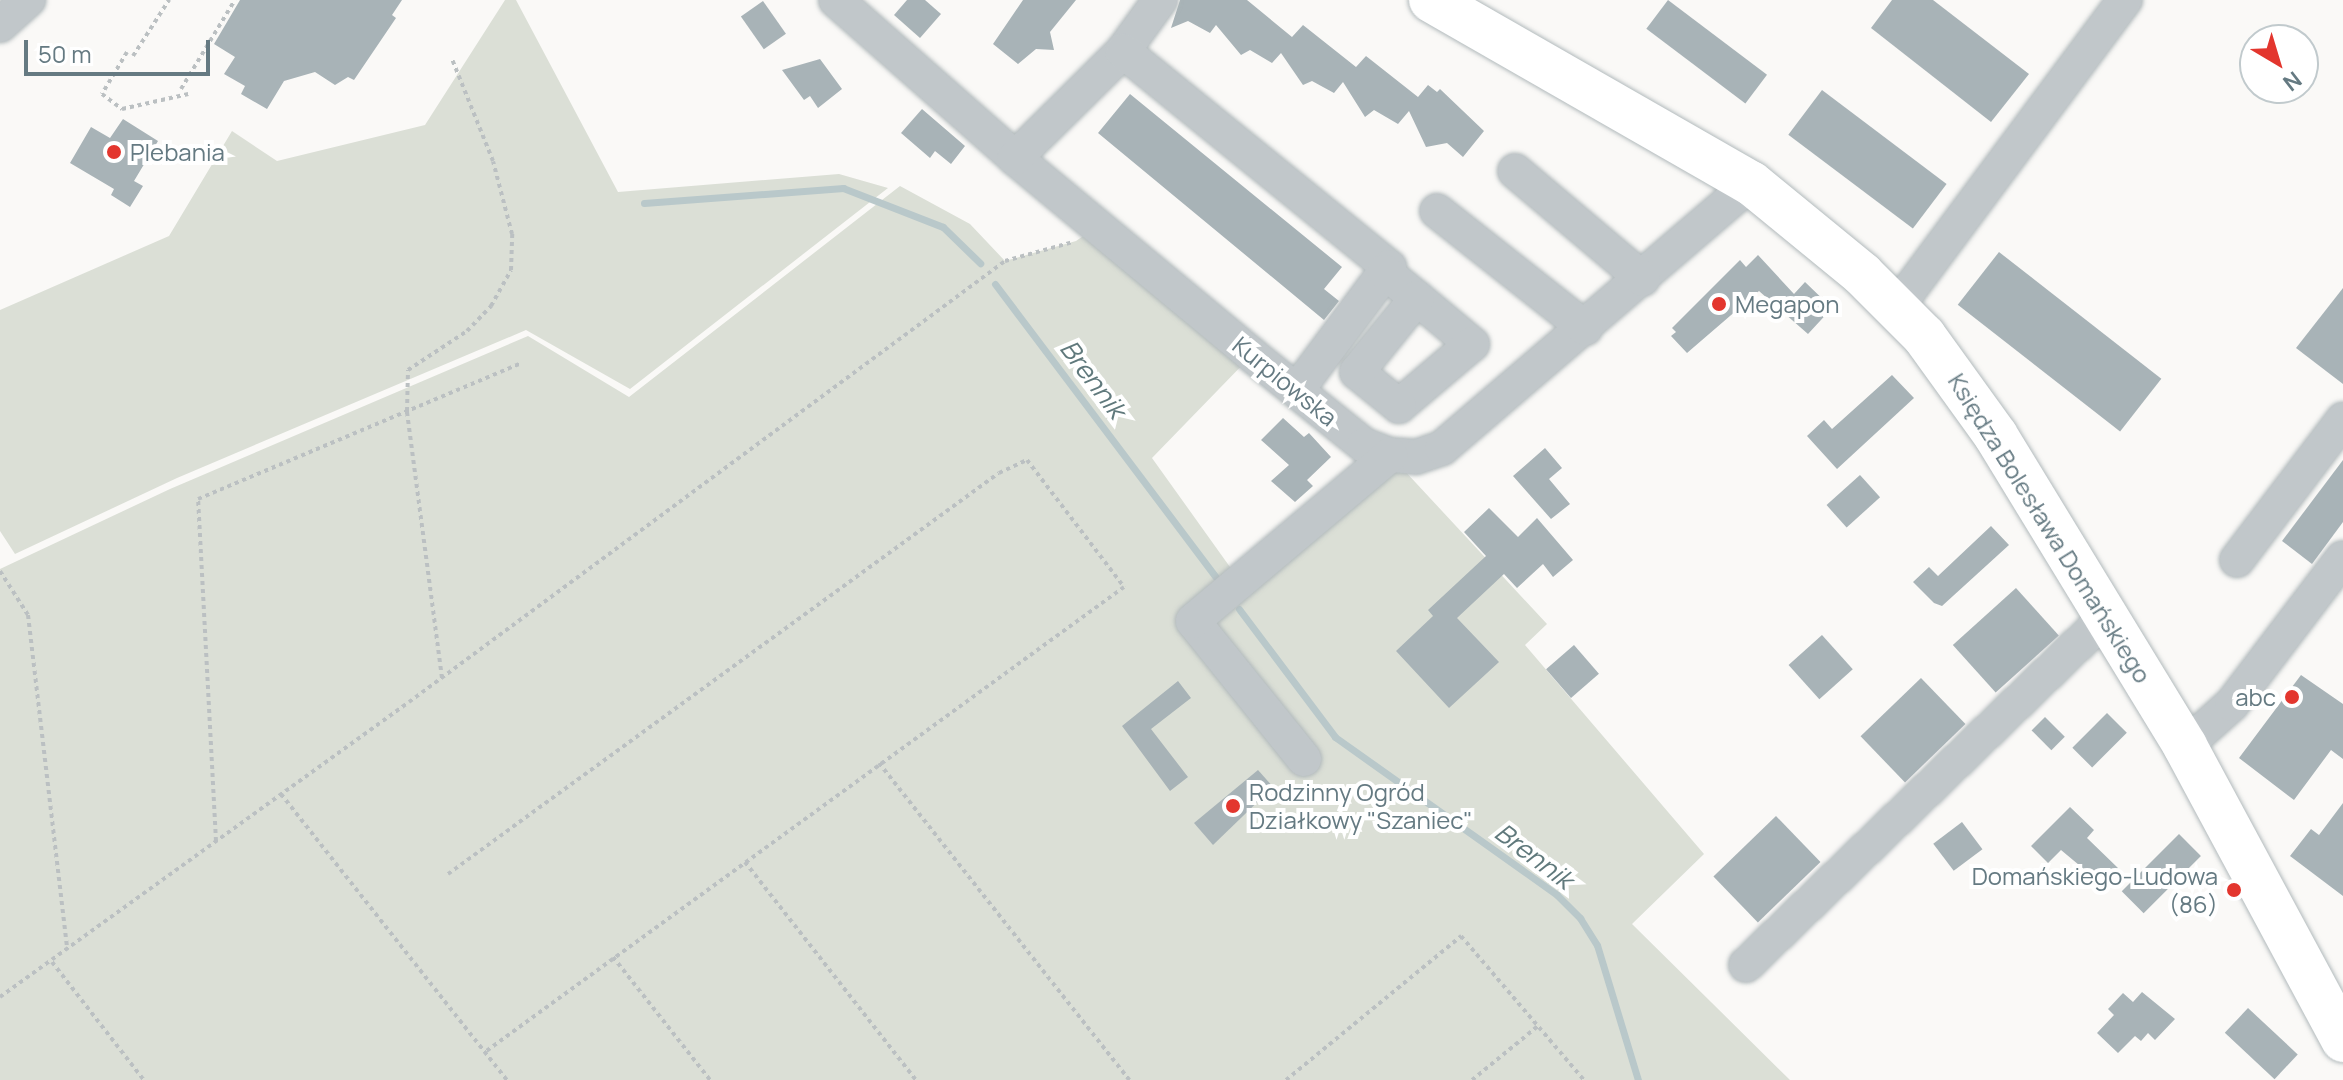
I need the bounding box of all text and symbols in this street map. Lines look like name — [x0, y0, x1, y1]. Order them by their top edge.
scale bar — [28, 24, 214, 74]
north arrow — [2239, 24, 2319, 104]
text: 50 m — [38, 37, 92, 70]
text: N — [2277, 65, 2308, 98]
place label: Plebania — [130, 138, 225, 166]
marker: Plebania — [105, 143, 123, 161]
place label: Megapon — [1735, 290, 1839, 318]
marker: Megapon — [1710, 295, 1728, 313]
street label: Kurpiowska — [1227, 330, 1343, 432]
water label: Brennik — [1054, 334, 1132, 424]
street label: Księdza Bolesława Domańskiego — [1943, 368, 2157, 688]
place label: abc — [2235, 683, 2276, 711]
marker: abc — [2283, 688, 2301, 706]
place label: Rodzinny Ogród Działkowy "Szaniec" — [1249, 778, 1473, 834]
marker: Rodzinny Ogród Działkowy "Szaniec" — [1224, 797, 1242, 815]
water label: Brennik — [1489, 817, 1579, 895]
place label: Domańskiego-Ludowa (86) — [1972, 862, 2218, 918]
marker: Domańskiego-Ludowa (86) — [2225, 881, 2243, 899]

